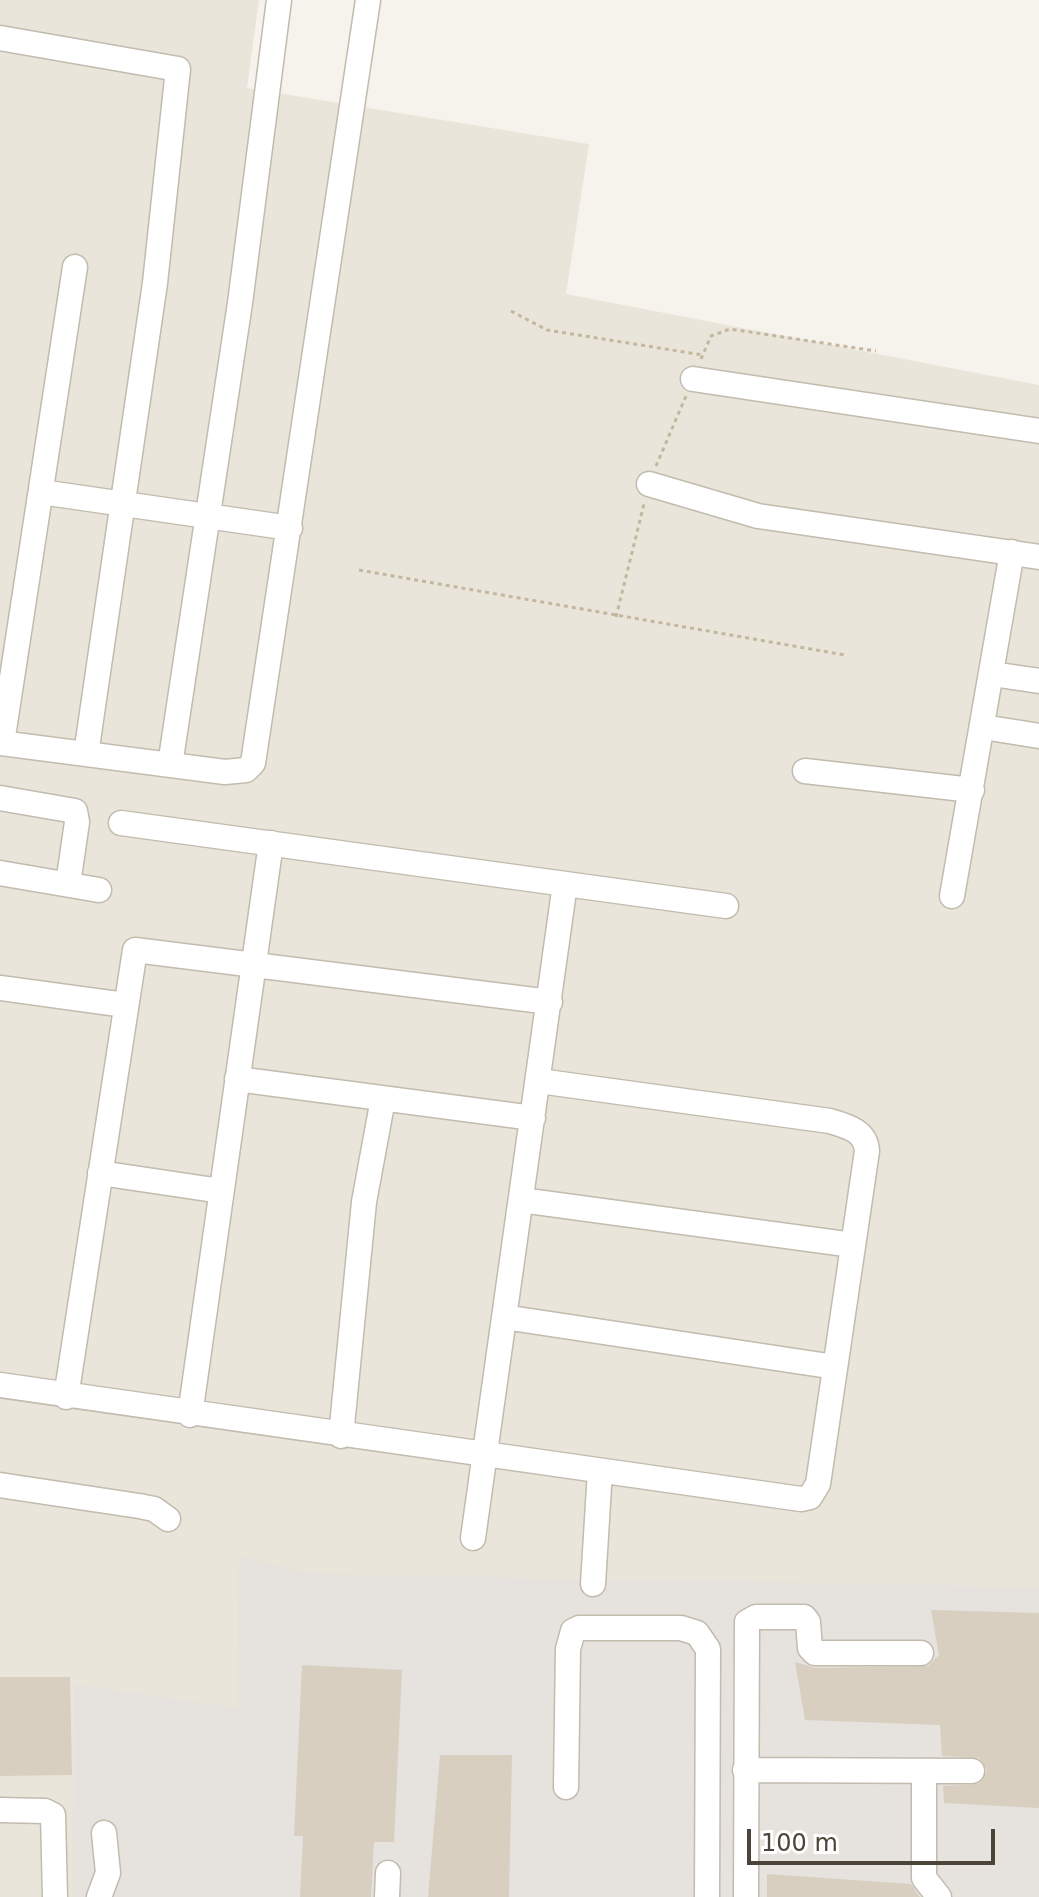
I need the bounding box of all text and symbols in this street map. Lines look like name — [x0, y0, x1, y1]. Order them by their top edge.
scale bar — [751, 1813, 999, 1863]
text: 100 m — [761, 1829, 838, 1857]

